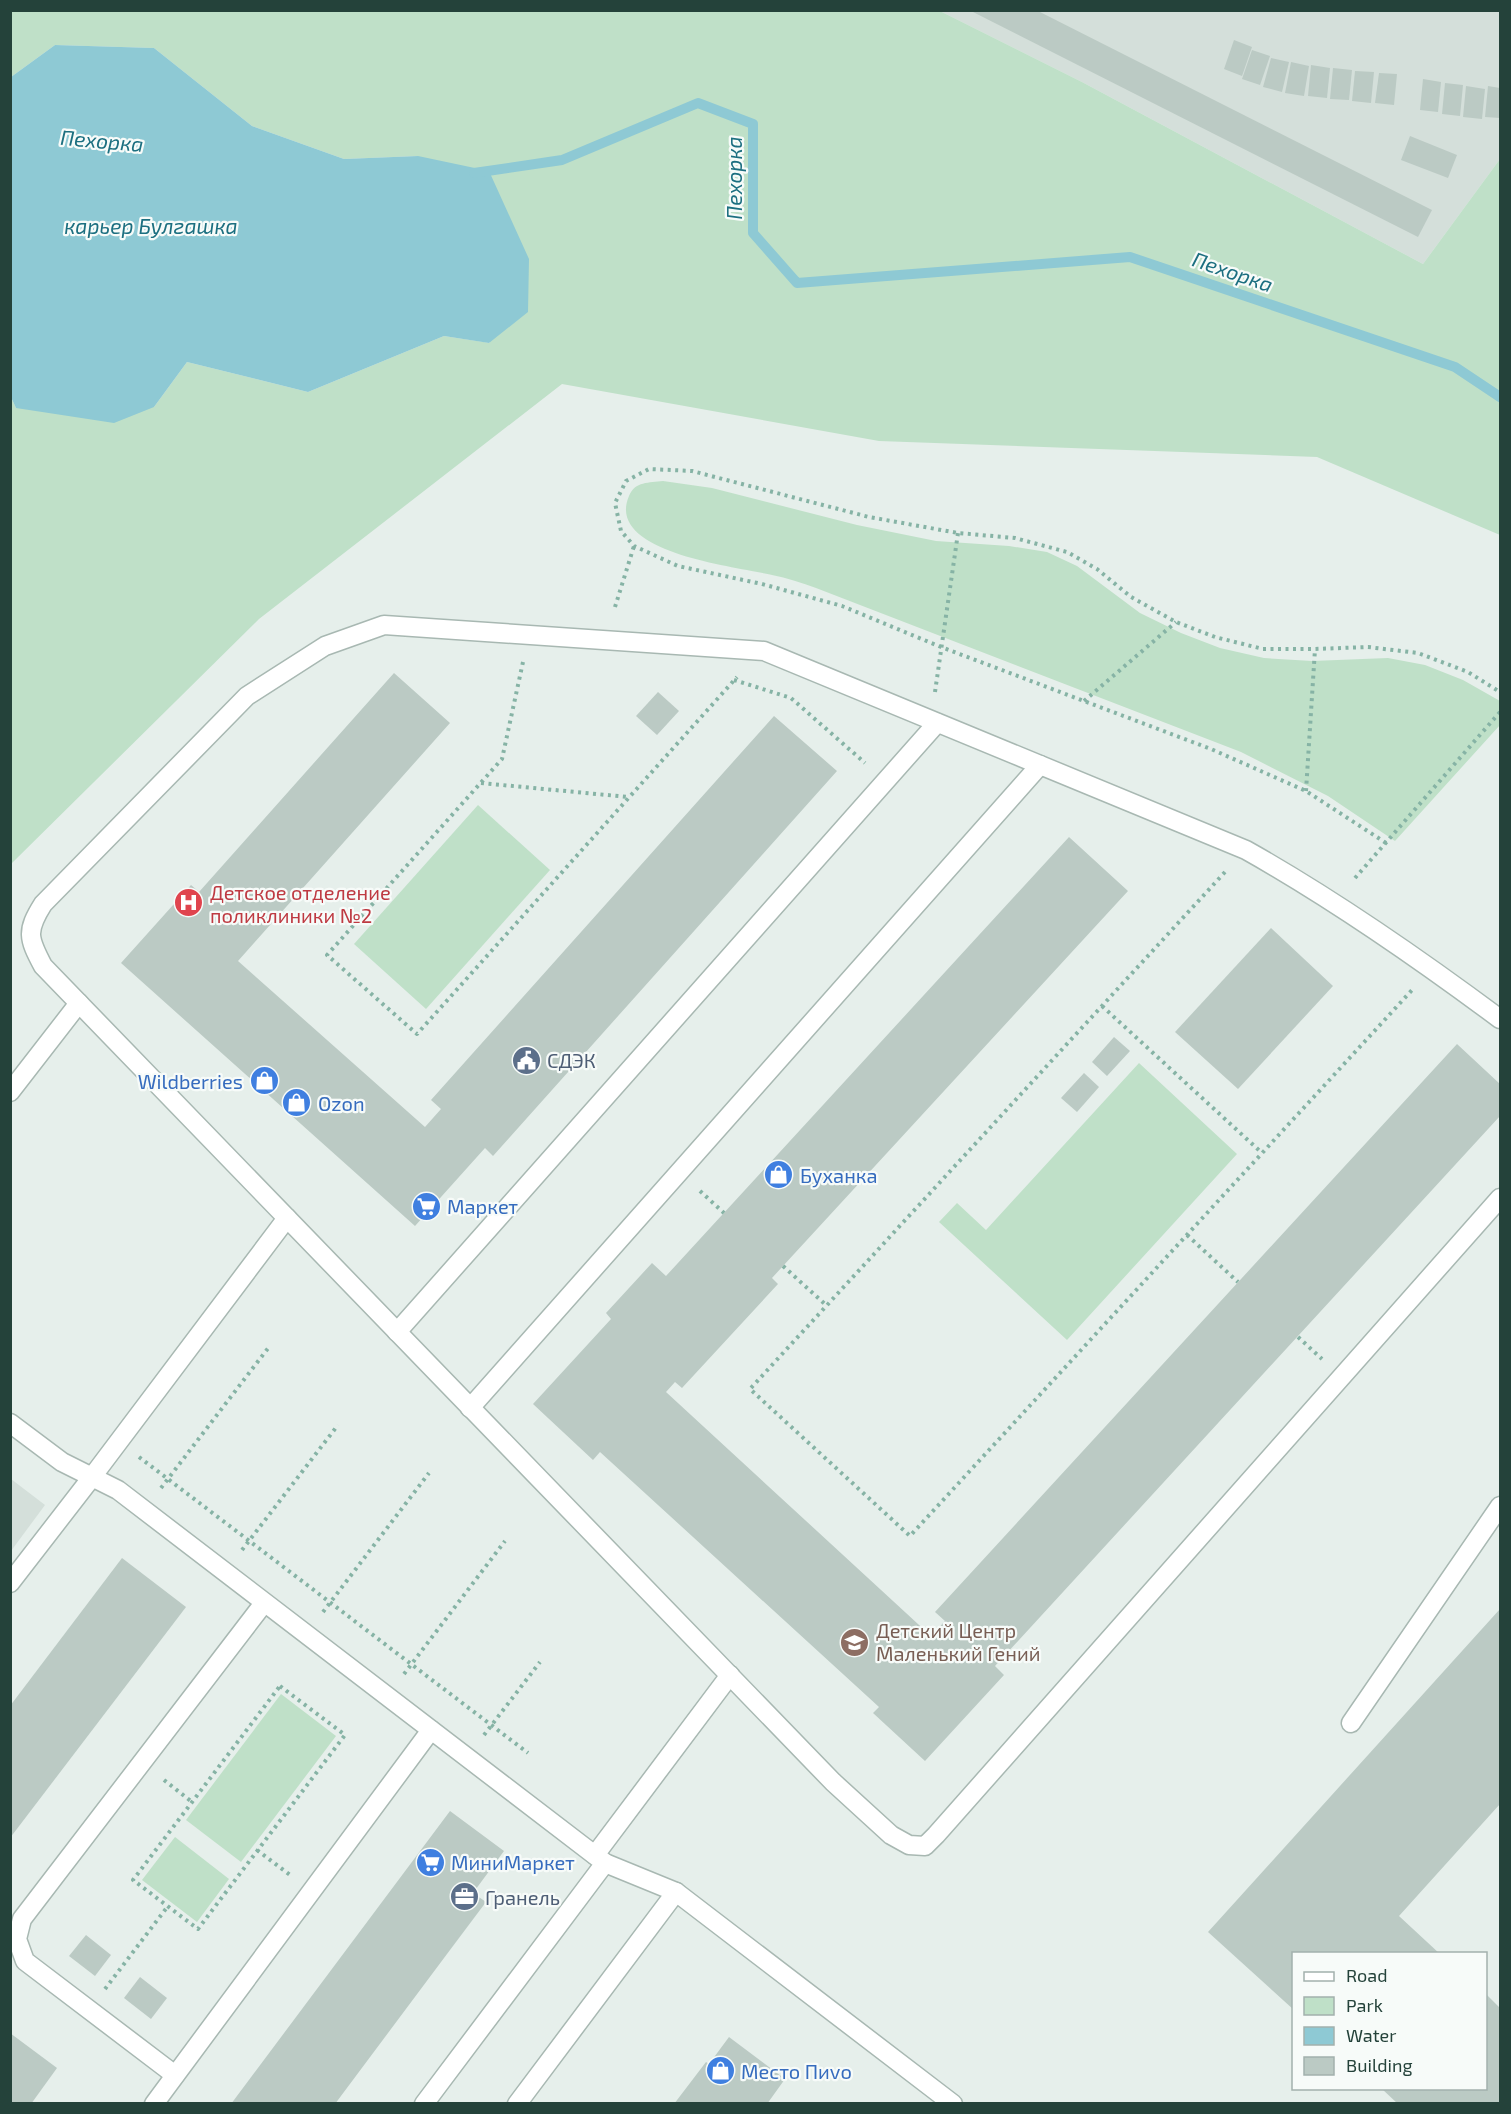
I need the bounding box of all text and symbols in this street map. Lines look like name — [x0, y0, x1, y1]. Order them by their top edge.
water label: Пехорка — [59, 124, 145, 156]
water label: Пехорка — [721, 136, 746, 220]
water label: карьер Булгашка — [64, 213, 238, 238]
water label: Пехорка — [1190, 246, 1276, 296]
place label: Детское отделение поликлиники №2 — [210, 880, 391, 927]
hospital icon: Детское отделение поликлиники №2 — [173, 887, 205, 919]
public building icon: СДЭК — [510, 1044, 542, 1076]
place label: СДЭК — [547, 1048, 596, 1072]
shop icon: Wildberries — [248, 1065, 280, 1097]
place label: Wildberries — [138, 1069, 243, 1093]
shop icon: Ozon — [281, 1087, 313, 1119]
place label: Ozon — [318, 1091, 365, 1115]
shop icon: Буханка — [763, 1159, 795, 1191]
place label: Буханка — [800, 1163, 878, 1188]
supermarket icon: Маркет — [410, 1190, 442, 1222]
place label: Маркет — [447, 1194, 518, 1218]
place label: Детский Центр Маленький Гений — [876, 1618, 1040, 1665]
school or university icon: Детский Центр Маленький Гений — [839, 1626, 871, 1658]
supermarket icon: МиниМаркет — [414, 1846, 446, 1878]
place label: МиниМаркет — [451, 1850, 575, 1874]
office icon: Гранель — [448, 1881, 480, 1913]
place label: Гранель — [485, 1885, 560, 1909]
legend — [1292, 1952, 1487, 2090]
text: Road — [1346, 1964, 1387, 1986]
text: Park — [1346, 1994, 1383, 2016]
text: Water — [1346, 2024, 1396, 2046]
text: Building — [1346, 2054, 1413, 2076]
shop icon: Место Пиvо — [704, 2055, 736, 2087]
place label: Место Пиvо — [741, 2059, 852, 2083]

